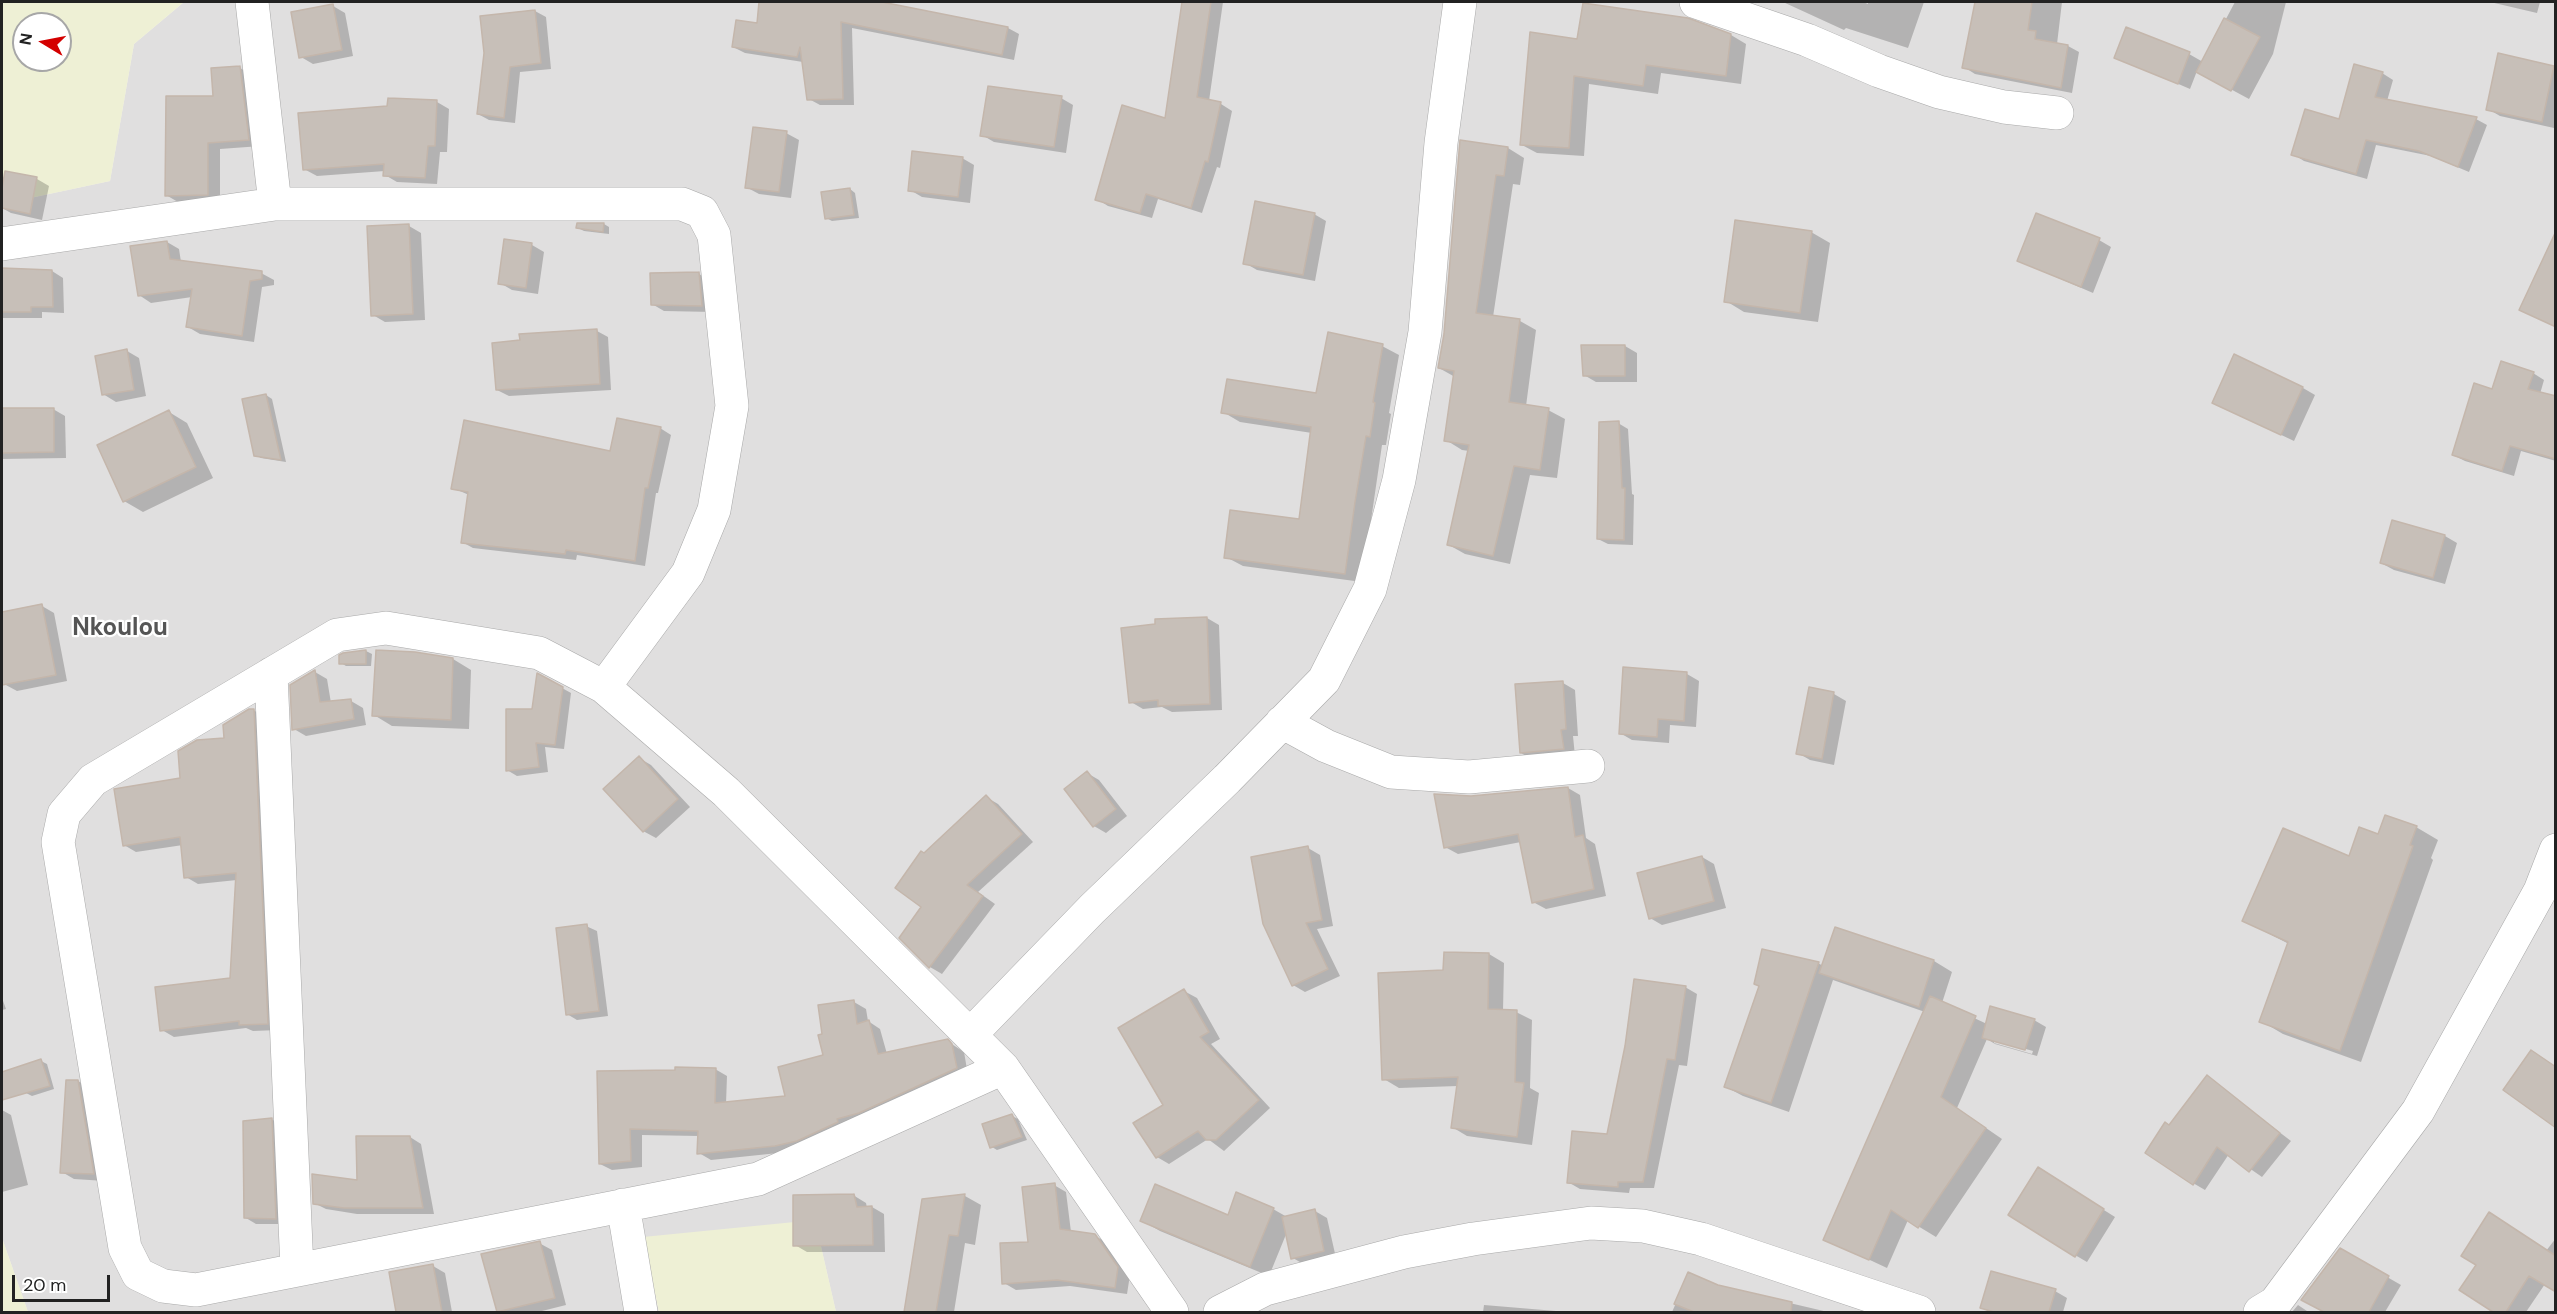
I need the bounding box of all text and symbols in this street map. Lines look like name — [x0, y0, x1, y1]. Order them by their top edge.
north arrow — [12, 12, 72, 72]
text: N — [14, 32, 37, 47]
district label: Nkoulou — [72, 615, 168, 643]
scale bar — [15, 1263, 112, 1301]
text: 20 m — [23, 1273, 66, 1297]

